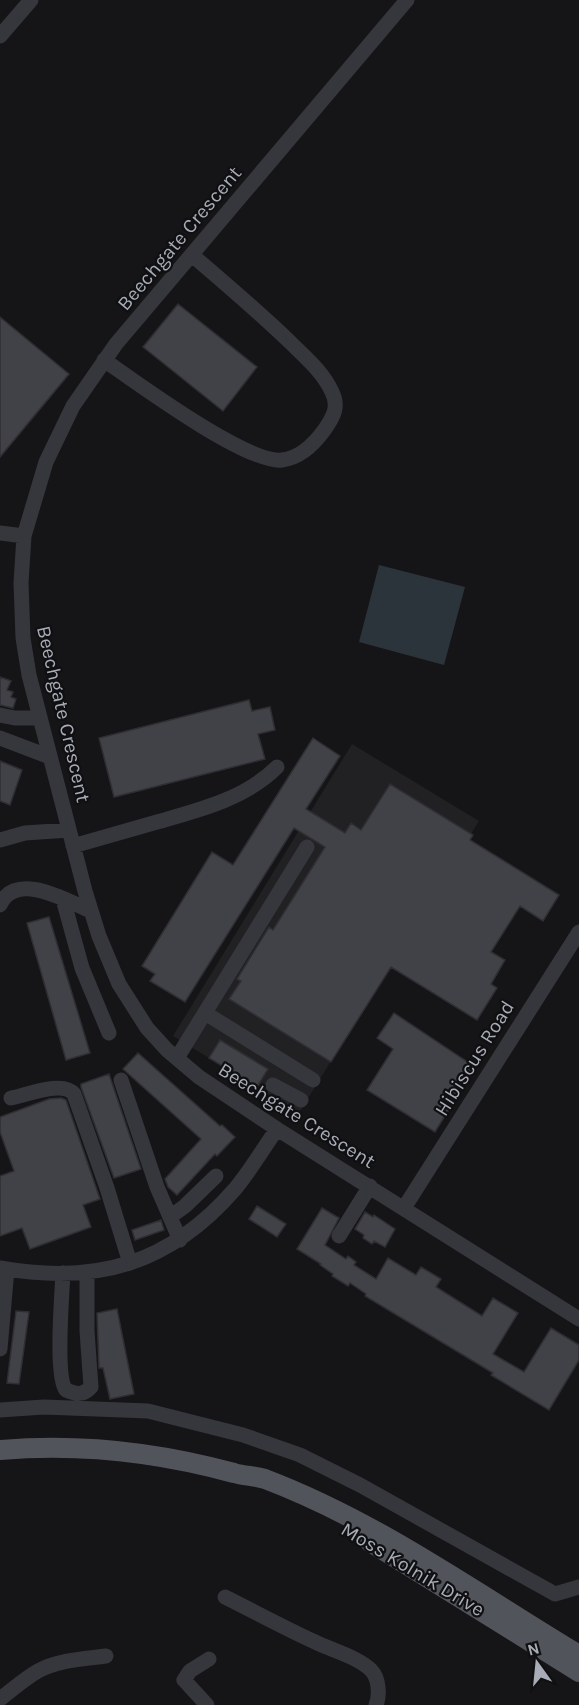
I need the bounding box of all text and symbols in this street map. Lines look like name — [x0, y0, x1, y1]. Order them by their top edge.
street label: Beechgate Crescent — [113, 161, 247, 315]
street label: Beechgate Crescent — [32, 624, 95, 805]
street label: Hibiscus Road — [430, 996, 519, 1120]
street label: Beechgate Crescent — [214, 1058, 380, 1173]
street label: Moss Kolnik Drive — [337, 1518, 489, 1621]
north arrow — [507, 1633, 567, 1693]
text: N — [525, 1638, 541, 1660]

